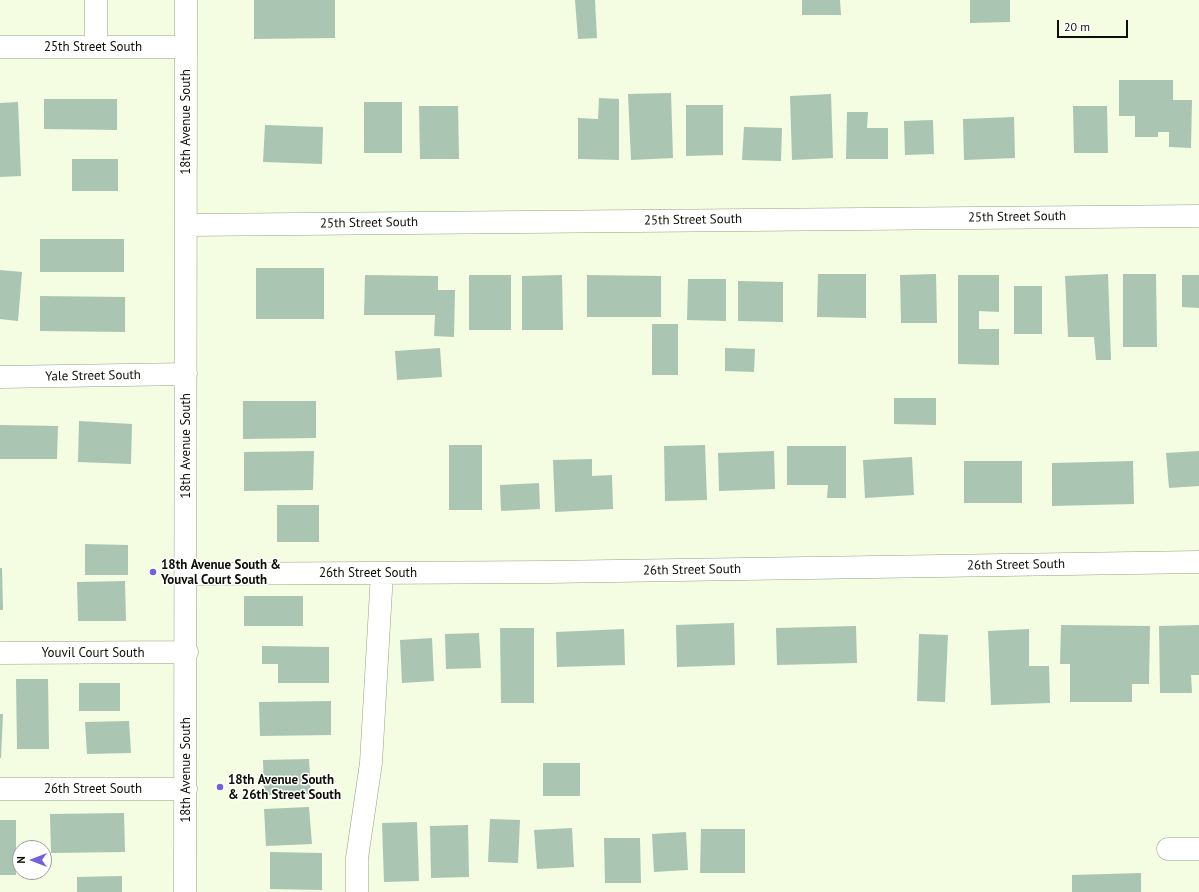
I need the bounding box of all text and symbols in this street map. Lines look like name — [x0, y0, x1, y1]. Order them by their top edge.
scale bar — [1059, 12, 1130, 38]
text: 20 m — [1064, 19, 1090, 34]
street label: 25th Street South — [44, 39, 142, 55]
street label: 18th Avenue South — [178, 69, 194, 175]
street label: 25th Street South — [968, 208, 1066, 226]
street label: 25th Street South — [644, 211, 742, 229]
street label: 25th Street South — [320, 214, 418, 232]
street label: Yale Street South — [45, 367, 141, 385]
street label: 18th Avenue South — [178, 393, 194, 499]
street label: 26th Street South — [967, 556, 1065, 574]
place label: 18th Avenue South & Youval Court South — [161, 557, 281, 588]
street label: 26th Street South — [643, 561, 741, 579]
street label: 26th Street South — [319, 565, 417, 581]
marker: 18th Avenue South & Youval Court South — [148, 567, 158, 577]
street label: Youvil Court South — [41, 645, 145, 661]
street label: 18th Avenue South — [178, 717, 194, 823]
place label: 18th Avenue South & 26th Street South — [228, 772, 341, 803]
street label: 26th Street South — [44, 781, 142, 797]
marker: 18th Avenue South & 26th Street South — [215, 782, 225, 792]
north arrow — [12, 840, 52, 880]
text: N — [14, 856, 28, 864]

